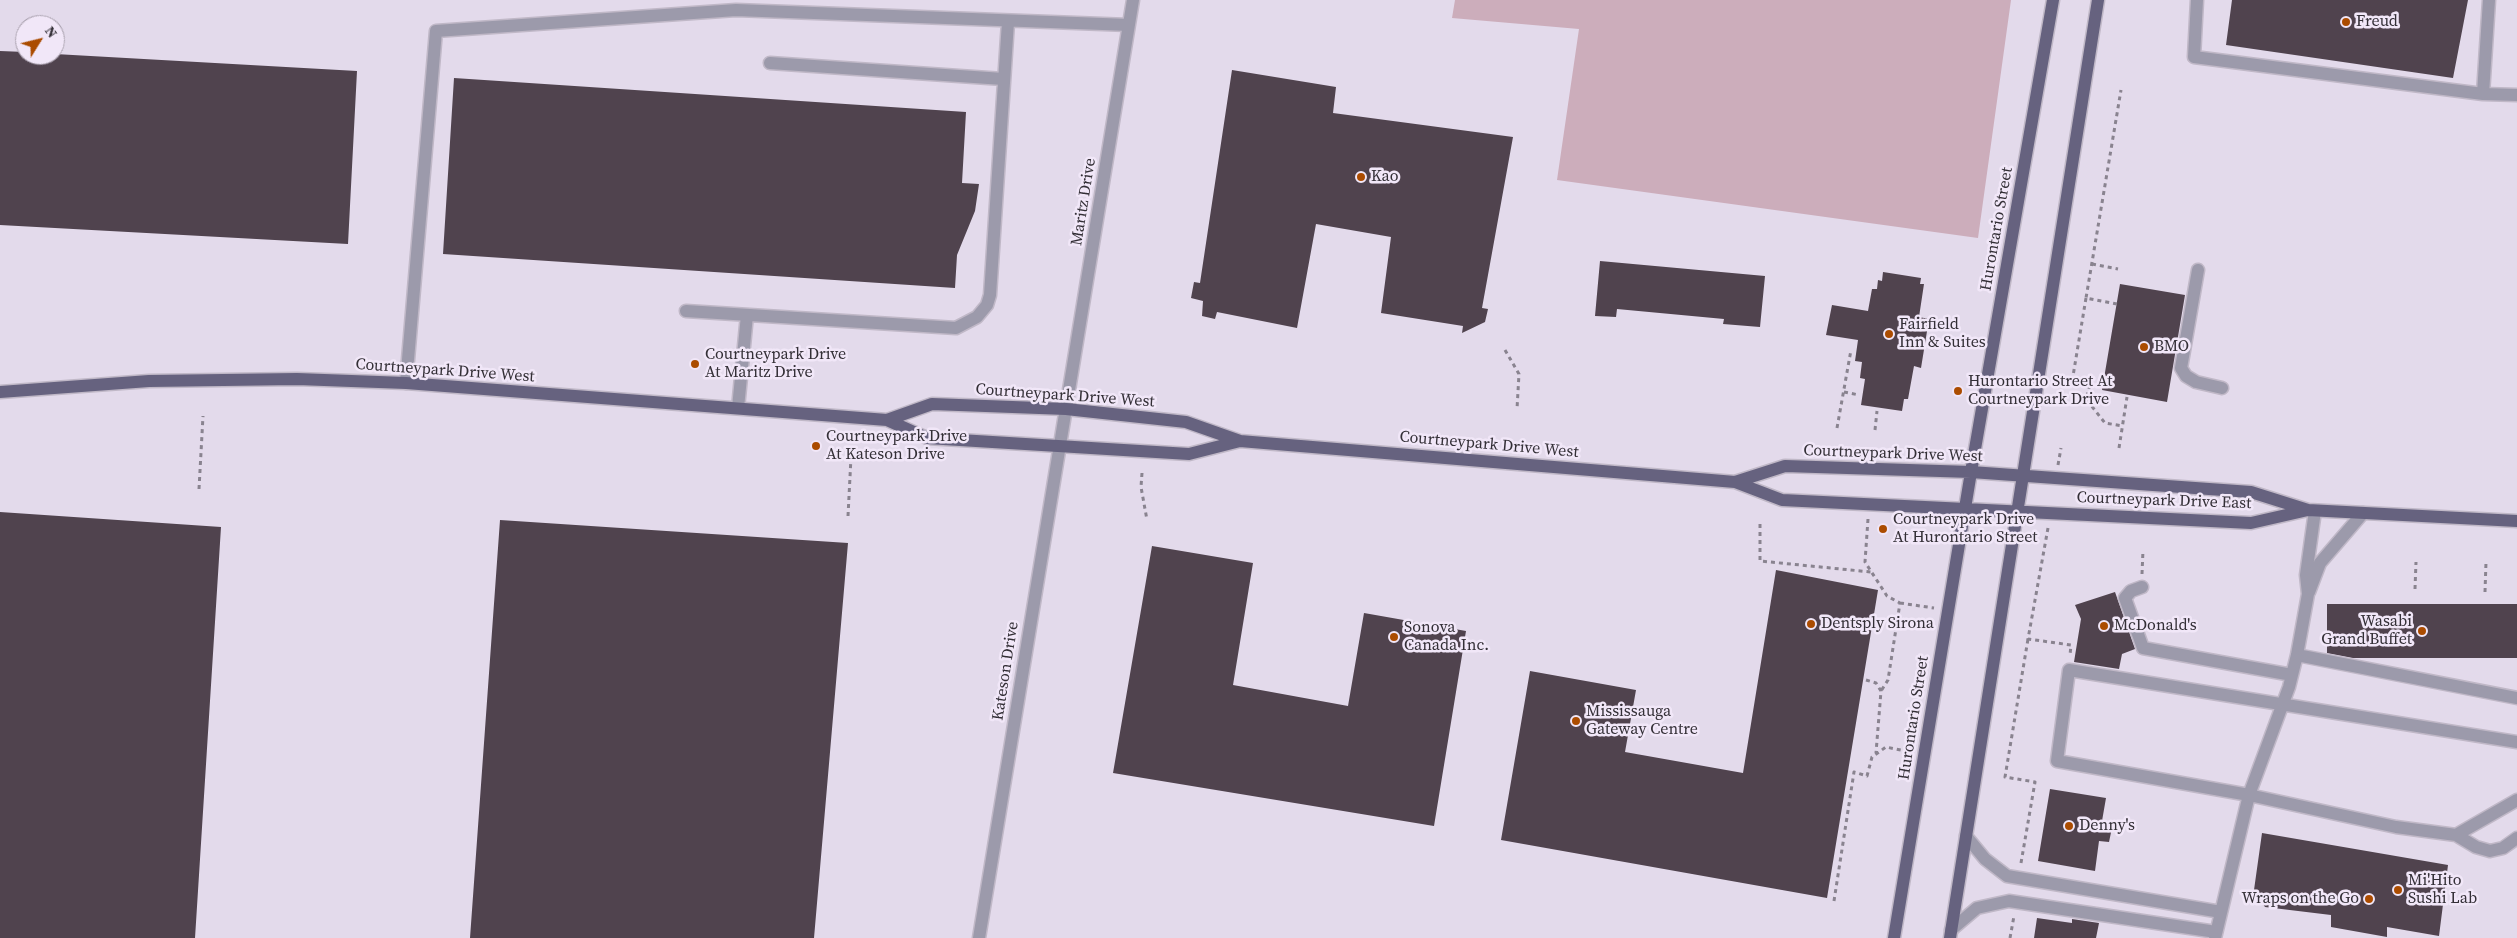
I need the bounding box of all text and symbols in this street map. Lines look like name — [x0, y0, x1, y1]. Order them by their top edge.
place label: Freud — [2356, 12, 2398, 32]
north arrow — [15, 15, 65, 65]
marker: Freud — [2340, 16, 2352, 28]
text: N — [40, 22, 62, 42]
street label: Maritz Drive — [1068, 157, 1100, 247]
street label: Hurontario Street — [1977, 166, 2017, 292]
place label: Kao — [1371, 167, 1398, 187]
marker: Kao — [1355, 171, 1367, 183]
place label: Fairfield Inn & Suites — [1899, 315, 1986, 353]
marker: Fairfield Inn & Suites — [1883, 328, 1895, 340]
place label: BMO — [2154, 337, 2189, 357]
marker: BMO — [2138, 341, 2150, 353]
place label: Courtneypark Drive At Maritz Drive — [705, 345, 846, 383]
street label: Courtneypark Drive West — [355, 355, 535, 387]
marker: Courtneypark Drive At Maritz Drive — [689, 358, 701, 370]
place label: Hurontario Street At Courtneypark Drive — [1968, 372, 2113, 410]
street label: Courtneypark Drive West — [975, 380, 1155, 412]
marker: Hurontario Street At Courtneypark Drive — [1952, 385, 1964, 397]
place label: Courtneypark Drive At Kateson Drive — [826, 427, 967, 465]
street label: Courtneypark Drive West — [1399, 428, 1579, 462]
marker: Courtneypark Drive At Kateson Drive — [810, 440, 822, 452]
street label: Courtneypark Drive West — [1803, 441, 1983, 467]
street label: Courtneypark Drive East — [2076, 488, 2252, 514]
place label: Courtneypark Drive At Hurontario Street — [1893, 510, 2038, 548]
marker: Courtneypark Drive At Hurontario Street — [1877, 523, 1889, 535]
place label: Wasabi Grand Buffet — [2321, 612, 2412, 650]
place label: Dentsply Sirona — [1821, 614, 1934, 634]
place label: McDonald's — [2114, 616, 2197, 636]
place label: Sonova Canada Inc. — [1404, 618, 1489, 656]
marker: Dentsply Sirona — [1805, 618, 1817, 630]
street label: Kateson Drive — [989, 620, 1023, 722]
marker: McDonald's — [2098, 620, 2110, 632]
marker: Wasabi Grand Buffet — [2416, 625, 2428, 637]
marker: Sonova Canada Inc. — [1388, 631, 1400, 643]
street label: Hurontario Street — [1895, 655, 1933, 781]
place label: Mississauga Gateway Centre — [1586, 702, 1698, 740]
marker: Mississauga Gateway Centre — [1570, 715, 1582, 727]
place label: Denny's — [2079, 816, 2135, 836]
marker: Denny's — [2063, 820, 2075, 832]
place label: Mi'Hito Sushi Lab — [2408, 871, 2477, 909]
marker: Mi'Hito Sushi Lab — [2392, 884, 2404, 896]
place label: Wraps on the Go — [2241, 889, 2359, 909]
marker: Wraps on the Go — [2363, 893, 2375, 905]

